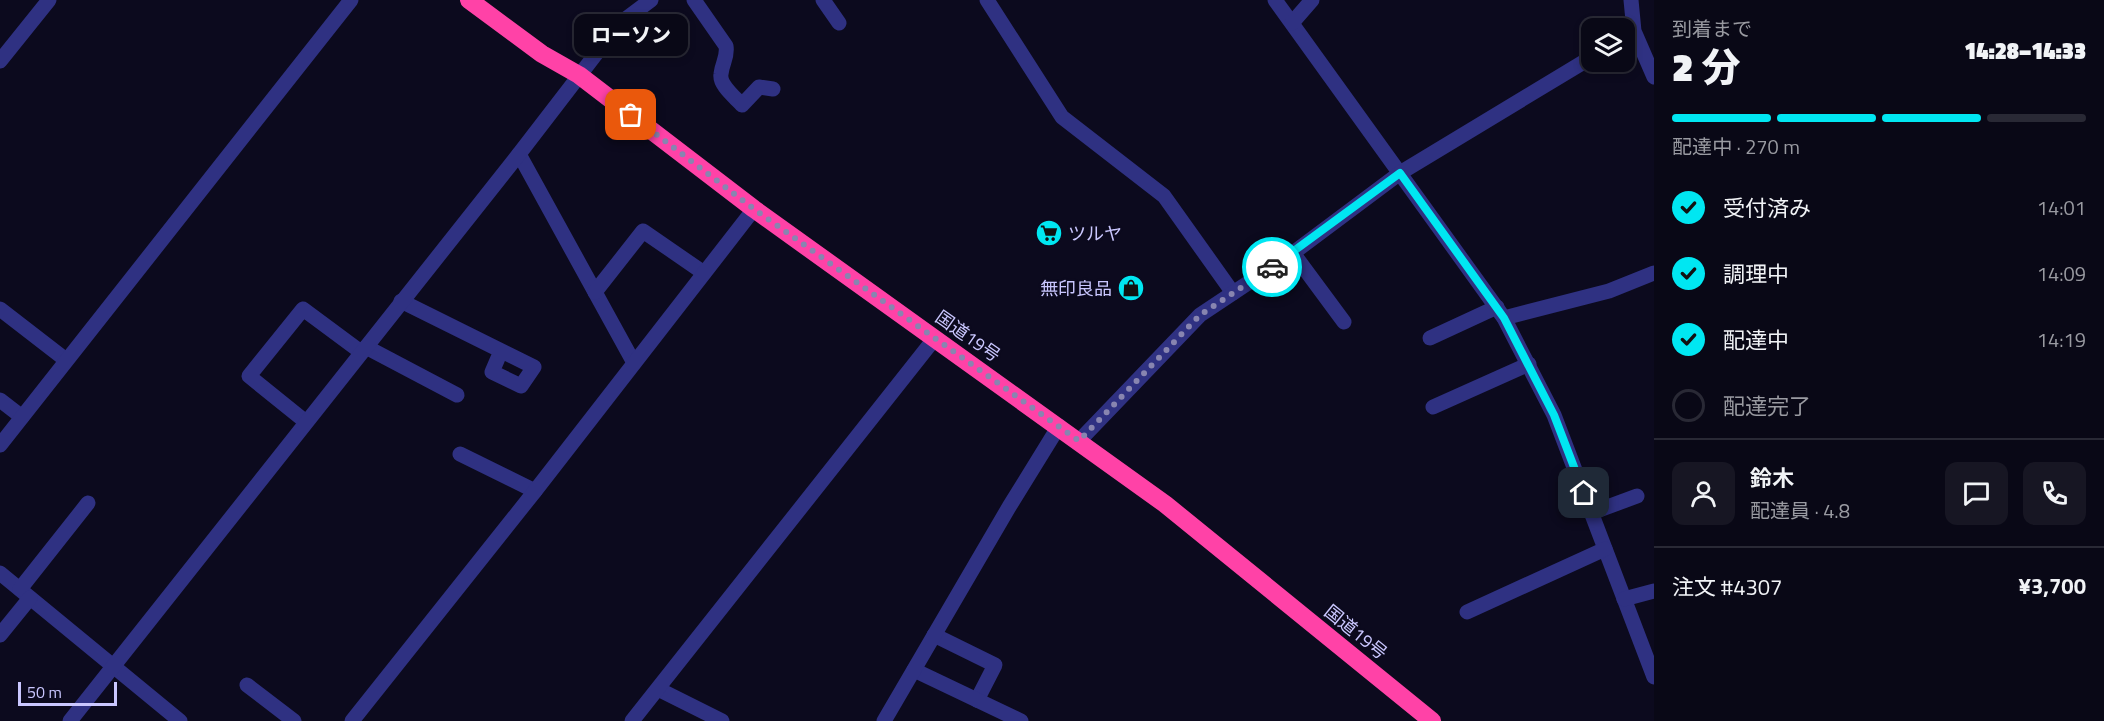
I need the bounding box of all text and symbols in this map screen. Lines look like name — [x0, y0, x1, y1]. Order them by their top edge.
callout: ローソン — [574, 13, 688, 55]
text: 到着まで — [1672, 13, 1752, 44]
map controls — [1581, 18, 1635, 72]
button: layers — [1581, 18, 1635, 72]
text: ローソン — [591, 19, 671, 50]
text: 14:28–14:33 — [1964, 34, 2086, 68]
text: 2 分 — [1672, 37, 1741, 96]
pin — [605, 89, 656, 140]
icon: bag — [614, 98, 647, 131]
text: 配達中 · 270 m — [1672, 131, 1800, 162]
icon: check — [1672, 191, 1705, 224]
text: 受付済み — [1723, 191, 1811, 225]
text: 14:01 — [2037, 192, 2086, 223]
supermarket icon: ツルヤ — [1034, 218, 1064, 248]
place label: ツルヤ — [1068, 220, 1122, 247]
courier — [1242, 237, 1302, 297]
icon: car — [1256, 251, 1289, 284]
icon: check — [1672, 257, 1705, 290]
text: 調理中 — [1723, 257, 1789, 291]
text: 14:09 — [2037, 258, 2086, 289]
shop icon: 無印良品 — [1116, 273, 1146, 303]
place label: 無印良品 — [1040, 275, 1112, 302]
street label: 国道19号 — [930, 304, 1006, 368]
icon: check — [1672, 323, 1705, 356]
text: 配達中 — [1723, 323, 1789, 357]
text: 14:19 — [2037, 324, 2086, 355]
text: 配達完了 — [1723, 389, 1811, 423]
text: 鈴木 — [1750, 461, 1794, 495]
button: person — [1672, 462, 1735, 525]
button: chat — [1945, 462, 2008, 525]
button: phone — [2023, 462, 2086, 525]
pin — [1558, 467, 1609, 518]
icon: home — [1567, 476, 1600, 509]
text: 配達員 · 4.8 — [1750, 495, 1850, 526]
text: ¥3,700 — [2019, 569, 2086, 603]
text: 注文 #4307 — [1672, 570, 1782, 604]
street label: 国道19号 — [1319, 598, 1393, 666]
scale bar — [18, 679, 117, 706]
text: 50 m — [27, 680, 62, 704]

